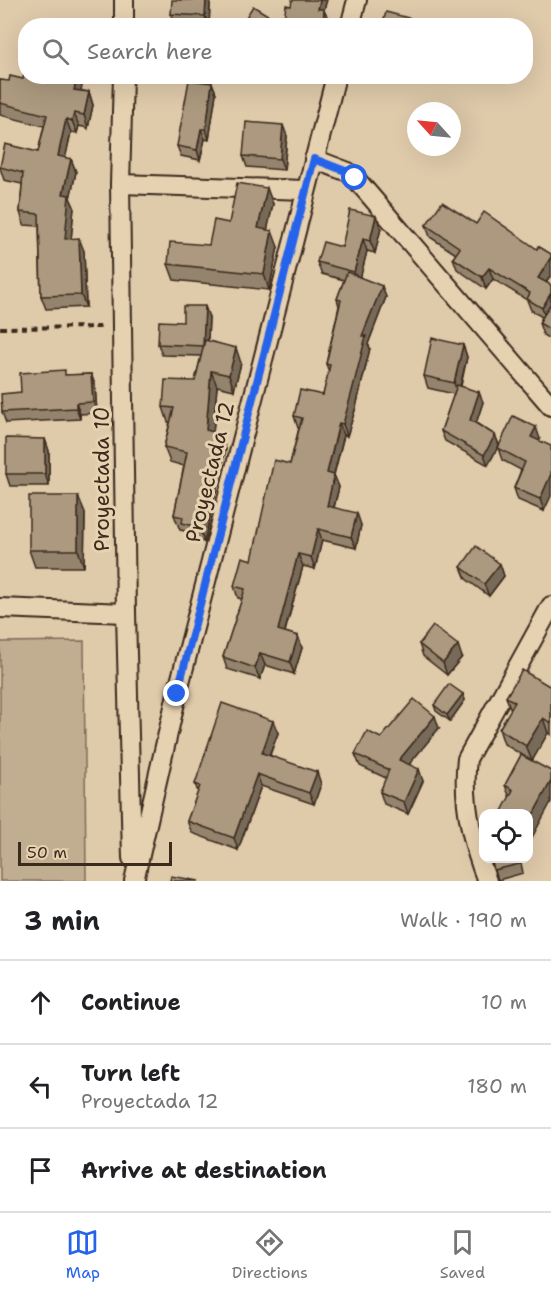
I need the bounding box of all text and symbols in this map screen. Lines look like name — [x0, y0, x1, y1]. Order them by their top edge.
search box — [18, 18, 533, 84]
icon: search — [39, 35, 72, 68]
text: Search here — [87, 37, 213, 66]
north arrow — [407, 102, 461, 156]
route start — [341, 164, 367, 190]
street label: Proyectada 12 — [179, 399, 241, 545]
street label: Proyectada 10 — [88, 407, 116, 551]
route end — [163, 680, 189, 706]
map controls — [479, 809, 533, 863]
button: locate — [479, 809, 533, 863]
scale bar — [18, 839, 172, 866]
text: 50 m — [27, 842, 67, 863]
text: 3 min — [24, 903, 100, 938]
text: Walk · 190 m — [400, 907, 527, 933]
icon: ahead — [24, 986, 57, 1019]
text: Continue — [81, 988, 181, 1017]
text: 10 m — [481, 989, 527, 1015]
text: Turn left — [81, 1059, 180, 1088]
icon: left — [24, 1070, 57, 1103]
text: 180 m — [467, 1073, 527, 1099]
text: Proyectada 12 — [81, 1088, 219, 1114]
icon: arrive — [24, 1154, 57, 1187]
text: Arrive at destination — [81, 1156, 327, 1185]
tab: Map — [66, 1226, 100, 1283]
tab: Directions — [232, 1226, 308, 1283]
tab: Saved — [440, 1226, 485, 1283]

